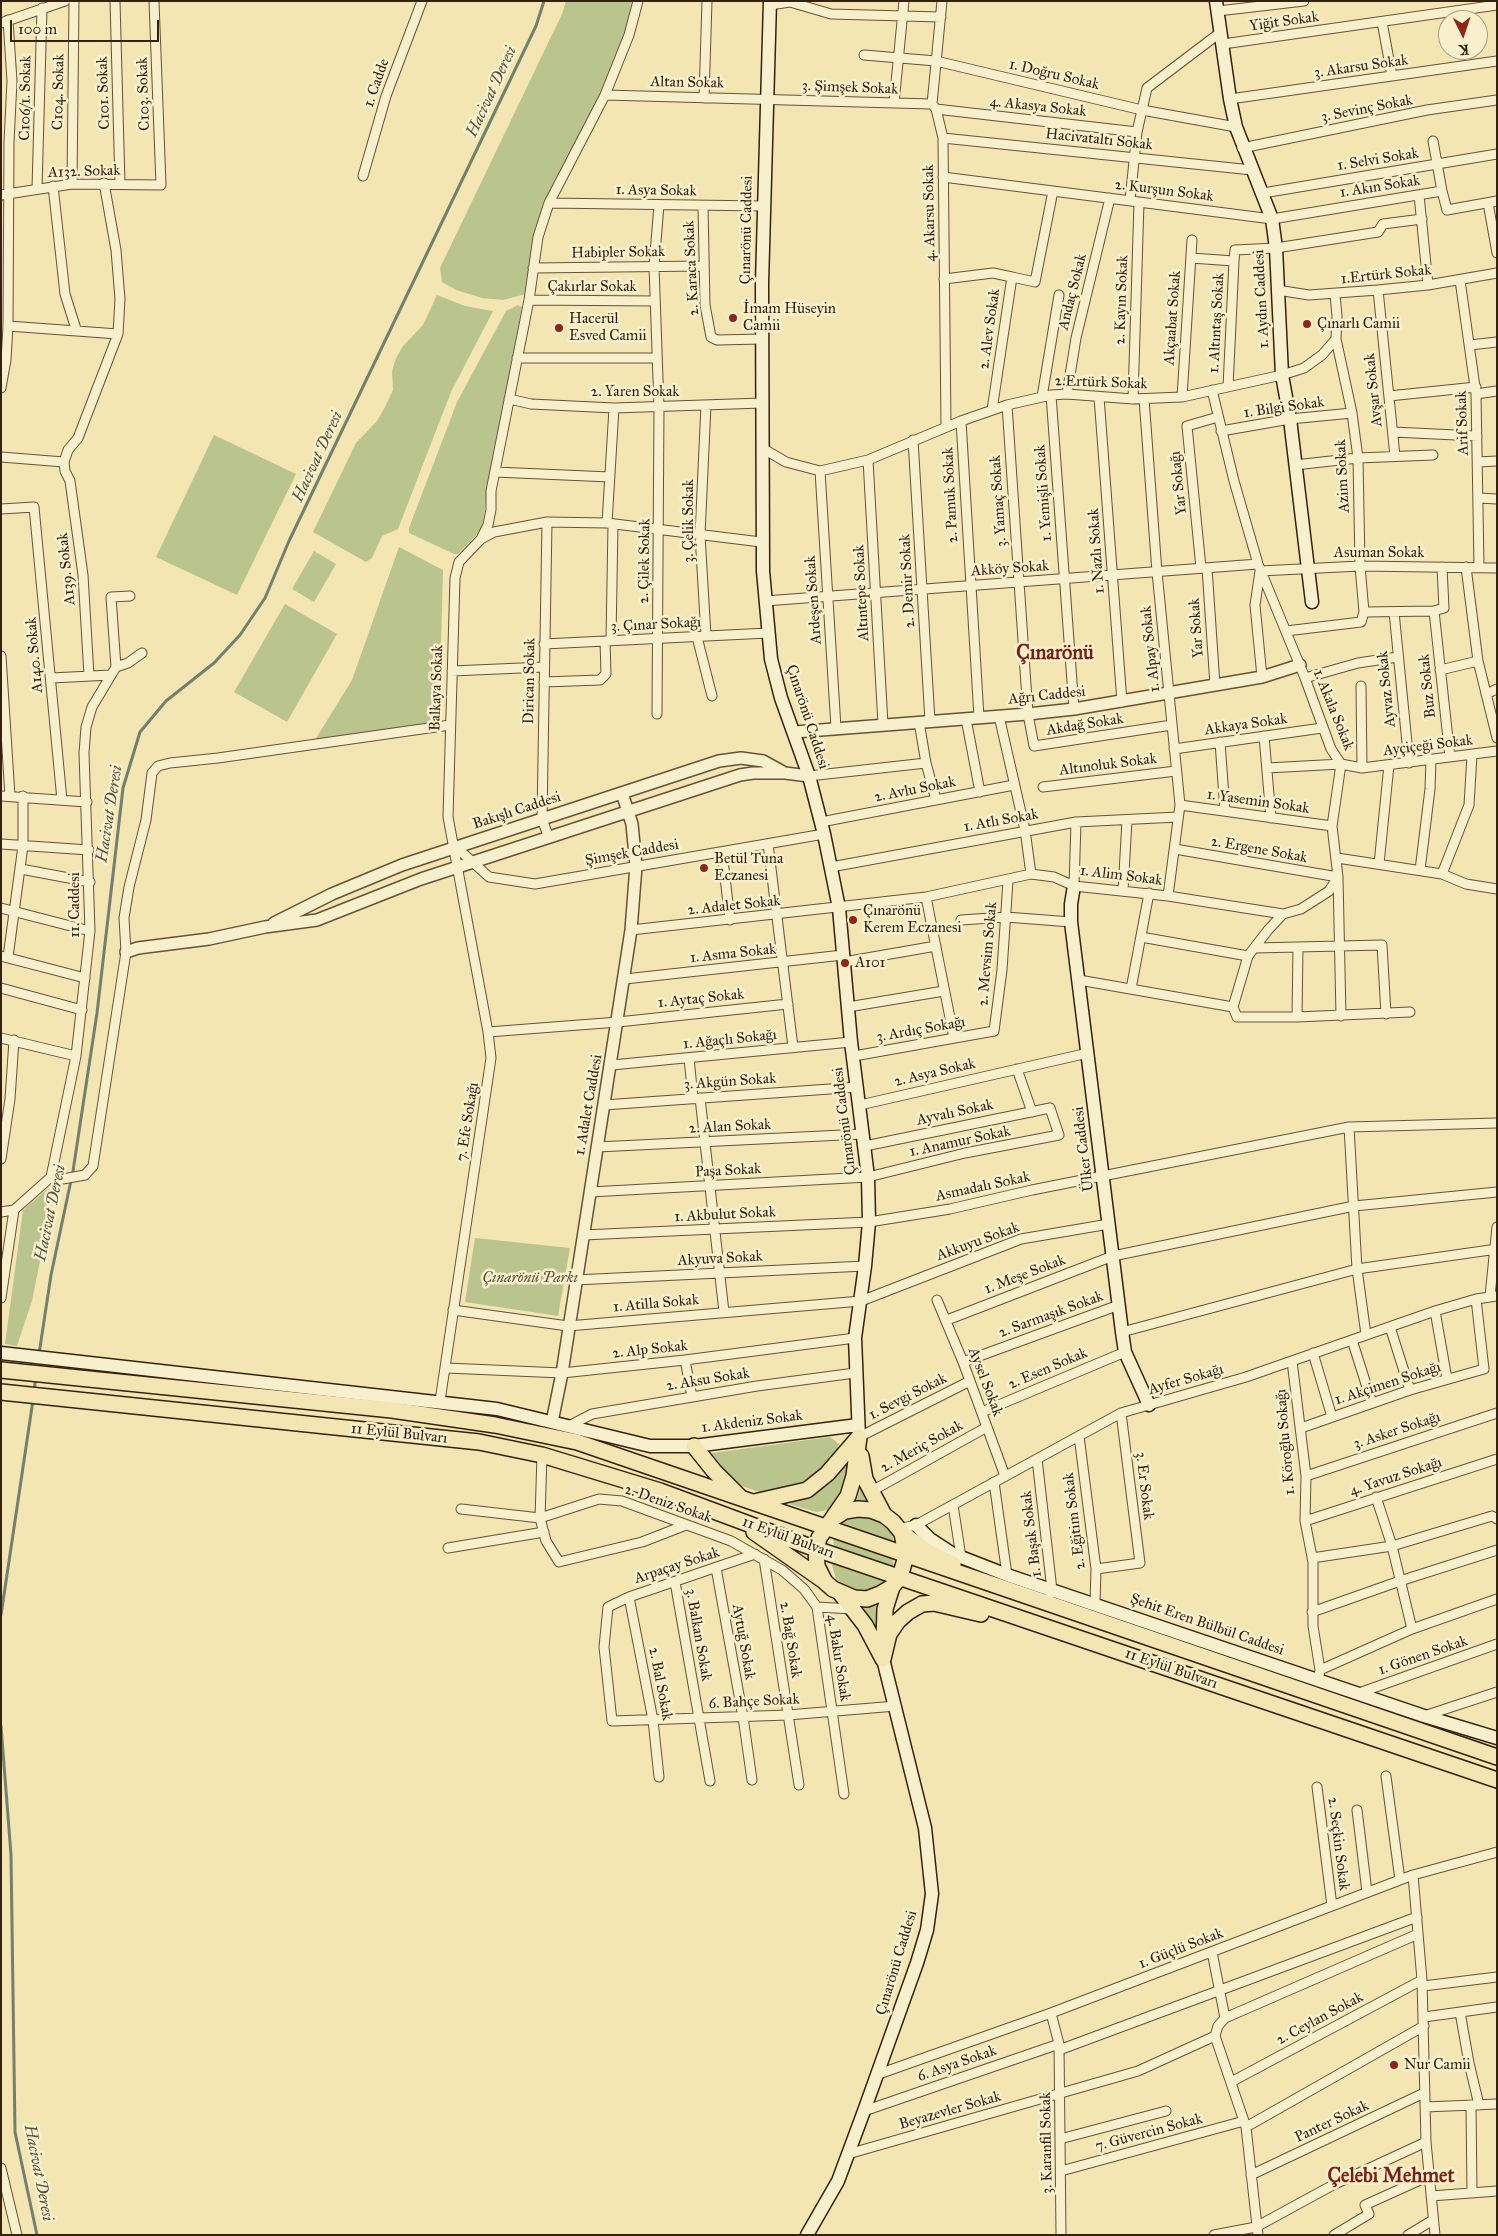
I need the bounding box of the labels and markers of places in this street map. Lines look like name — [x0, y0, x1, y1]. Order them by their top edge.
place label: İmam Hüseyin Camii — [743, 300, 836, 335]
place label: Hacerül Esved Camii — [569, 310, 647, 345]
marker: İmam Hüseyin Camii — [727, 312, 739, 324]
place label: Çınarlı Camii — [1317, 315, 1400, 333]
marker: Çınarlı Camii — [1301, 318, 1313, 330]
marker: Hacerül Esved Camii — [553, 322, 565, 334]
place label: Betül Tuna Eczanesi — [714, 850, 783, 885]
marker: Betül Tuna Eczanesi — [698, 862, 710, 874]
place label: Çınarönü Kerem Eczanesi — [863, 902, 962, 937]
marker: Çınarönü Kerem Eczanesi — [847, 914, 859, 926]
place label: A101 — [855, 954, 885, 972]
marker: A101 — [839, 957, 851, 969]
place label: Nur Camii — [1404, 2056, 1471, 2074]
marker: Nur Camii — [1388, 2059, 1400, 2071]

